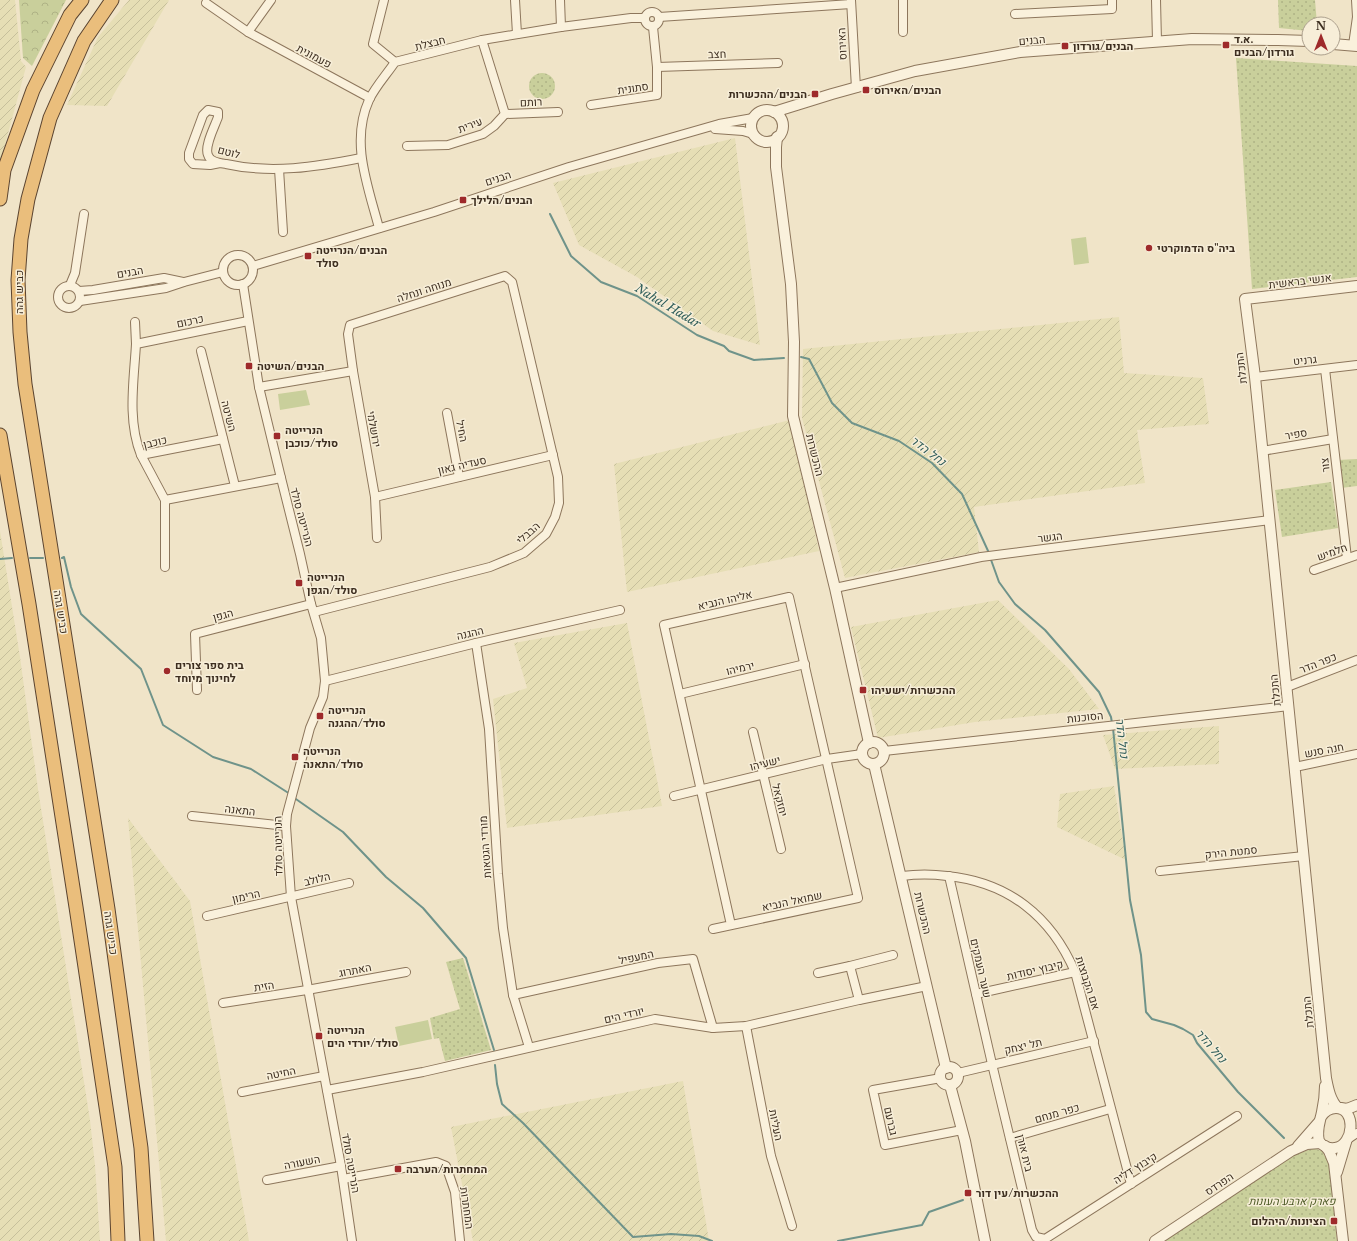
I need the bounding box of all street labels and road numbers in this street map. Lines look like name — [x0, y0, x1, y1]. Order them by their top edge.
street label: האירוס — [834, 27, 850, 61]
street label: חבצלת — [413, 32, 447, 54]
street label: הבנים — [1018, 32, 1046, 48]
street label: פעמונית — [294, 41, 334, 71]
street label: חצב — [708, 47, 726, 61]
street label: סתונית — [617, 79, 649, 97]
street label: רותם — [520, 95, 542, 109]
street label: עירית — [456, 114, 484, 136]
street label: לוטם — [216, 142, 242, 162]
street label: הבנים — [483, 167, 513, 189]
street label: הבנים — [116, 263, 144, 281]
street label: כביש גהה — [12, 270, 26, 314]
street label: אנשי בראשית — [1268, 270, 1332, 292]
street label: מנוחה ונחלה — [395, 275, 453, 305]
street label: כרכום — [175, 311, 205, 331]
street label: התכלת — [1232, 351, 1250, 385]
street label: גרניט — [1292, 352, 1318, 368]
street label: השיטה — [218, 399, 240, 433]
street label: ירושלמי — [364, 410, 384, 448]
street label: החיל — [453, 419, 471, 443]
street label: ספיר — [1284, 425, 1308, 443]
street label: כוכבן — [142, 432, 168, 452]
street label: ההכשרות — [803, 432, 827, 478]
street label: סעדיה גאון — [436, 453, 488, 477]
street label: צור — [1317, 457, 1333, 473]
street label: הנרייטה סולד — [287, 486, 317, 548]
street label: הבבלי — [513, 519, 543, 547]
street label: הגשר — [1037, 529, 1063, 545]
street label: חלמיש — [1315, 540, 1349, 564]
street label: אליהו הנביא — [696, 587, 754, 613]
street label: כביש גהה — [51, 589, 71, 635]
street label: הגפן — [211, 606, 235, 624]
street label: ההגנה — [455, 623, 485, 643]
street label: כפר הדר — [1297, 649, 1339, 677]
street label: ירמיהו — [724, 658, 756, 678]
street label: התכלת — [1266, 673, 1284, 707]
street label: הסוכנות — [1066, 708, 1104, 726]
street label: חנה סנש — [1303, 739, 1345, 761]
street label: ישעיהו — [748, 752, 782, 774]
street label: יחזקאל — [769, 782, 791, 818]
street label: התאנה — [224, 801, 256, 819]
street label: מורדי הגטאות — [476, 815, 494, 879]
street label: הנרייטה סולד — [270, 816, 286, 876]
street label: סמטת הירק — [1204, 842, 1258, 862]
street label: הלולב — [302, 869, 332, 889]
street label: הרימון — [231, 886, 261, 906]
street label: שמואל הנביא — [760, 888, 824, 914]
street label: ההכשרות — [911, 890, 935, 936]
street label: כביש גהה — [101, 910, 121, 956]
street label: שער העמקים — [967, 937, 995, 999]
street label: המעפיל — [617, 946, 655, 968]
street label: אם הקבוצות — [1073, 954, 1103, 1012]
street label: קיבוץ יסודות — [1005, 957, 1065, 983]
street label: האתרוג — [337, 960, 373, 980]
street label: הזית — [253, 978, 275, 994]
street label: התכלת — [1299, 995, 1317, 1029]
street label: יורדי הים — [602, 1004, 646, 1026]
street label: תל יצחק — [1003, 1035, 1043, 1057]
street label: החיטה — [265, 1063, 297, 1083]
street label: כפר מנחם — [1033, 1100, 1081, 1126]
street label: גברעם — [881, 1105, 901, 1137]
street label: העליות — [766, 1108, 786, 1142]
street label: הנרייטה סולד — [339, 1132, 363, 1194]
street label: בית אורן — [1014, 1133, 1036, 1173]
street label: קיבוץ דליה — [1110, 1149, 1160, 1187]
street label: השעורה — [283, 1152, 321, 1172]
street label: הפרדס — [1202, 1169, 1236, 1199]
street label: המחתרות — [457, 1186, 477, 1230]

